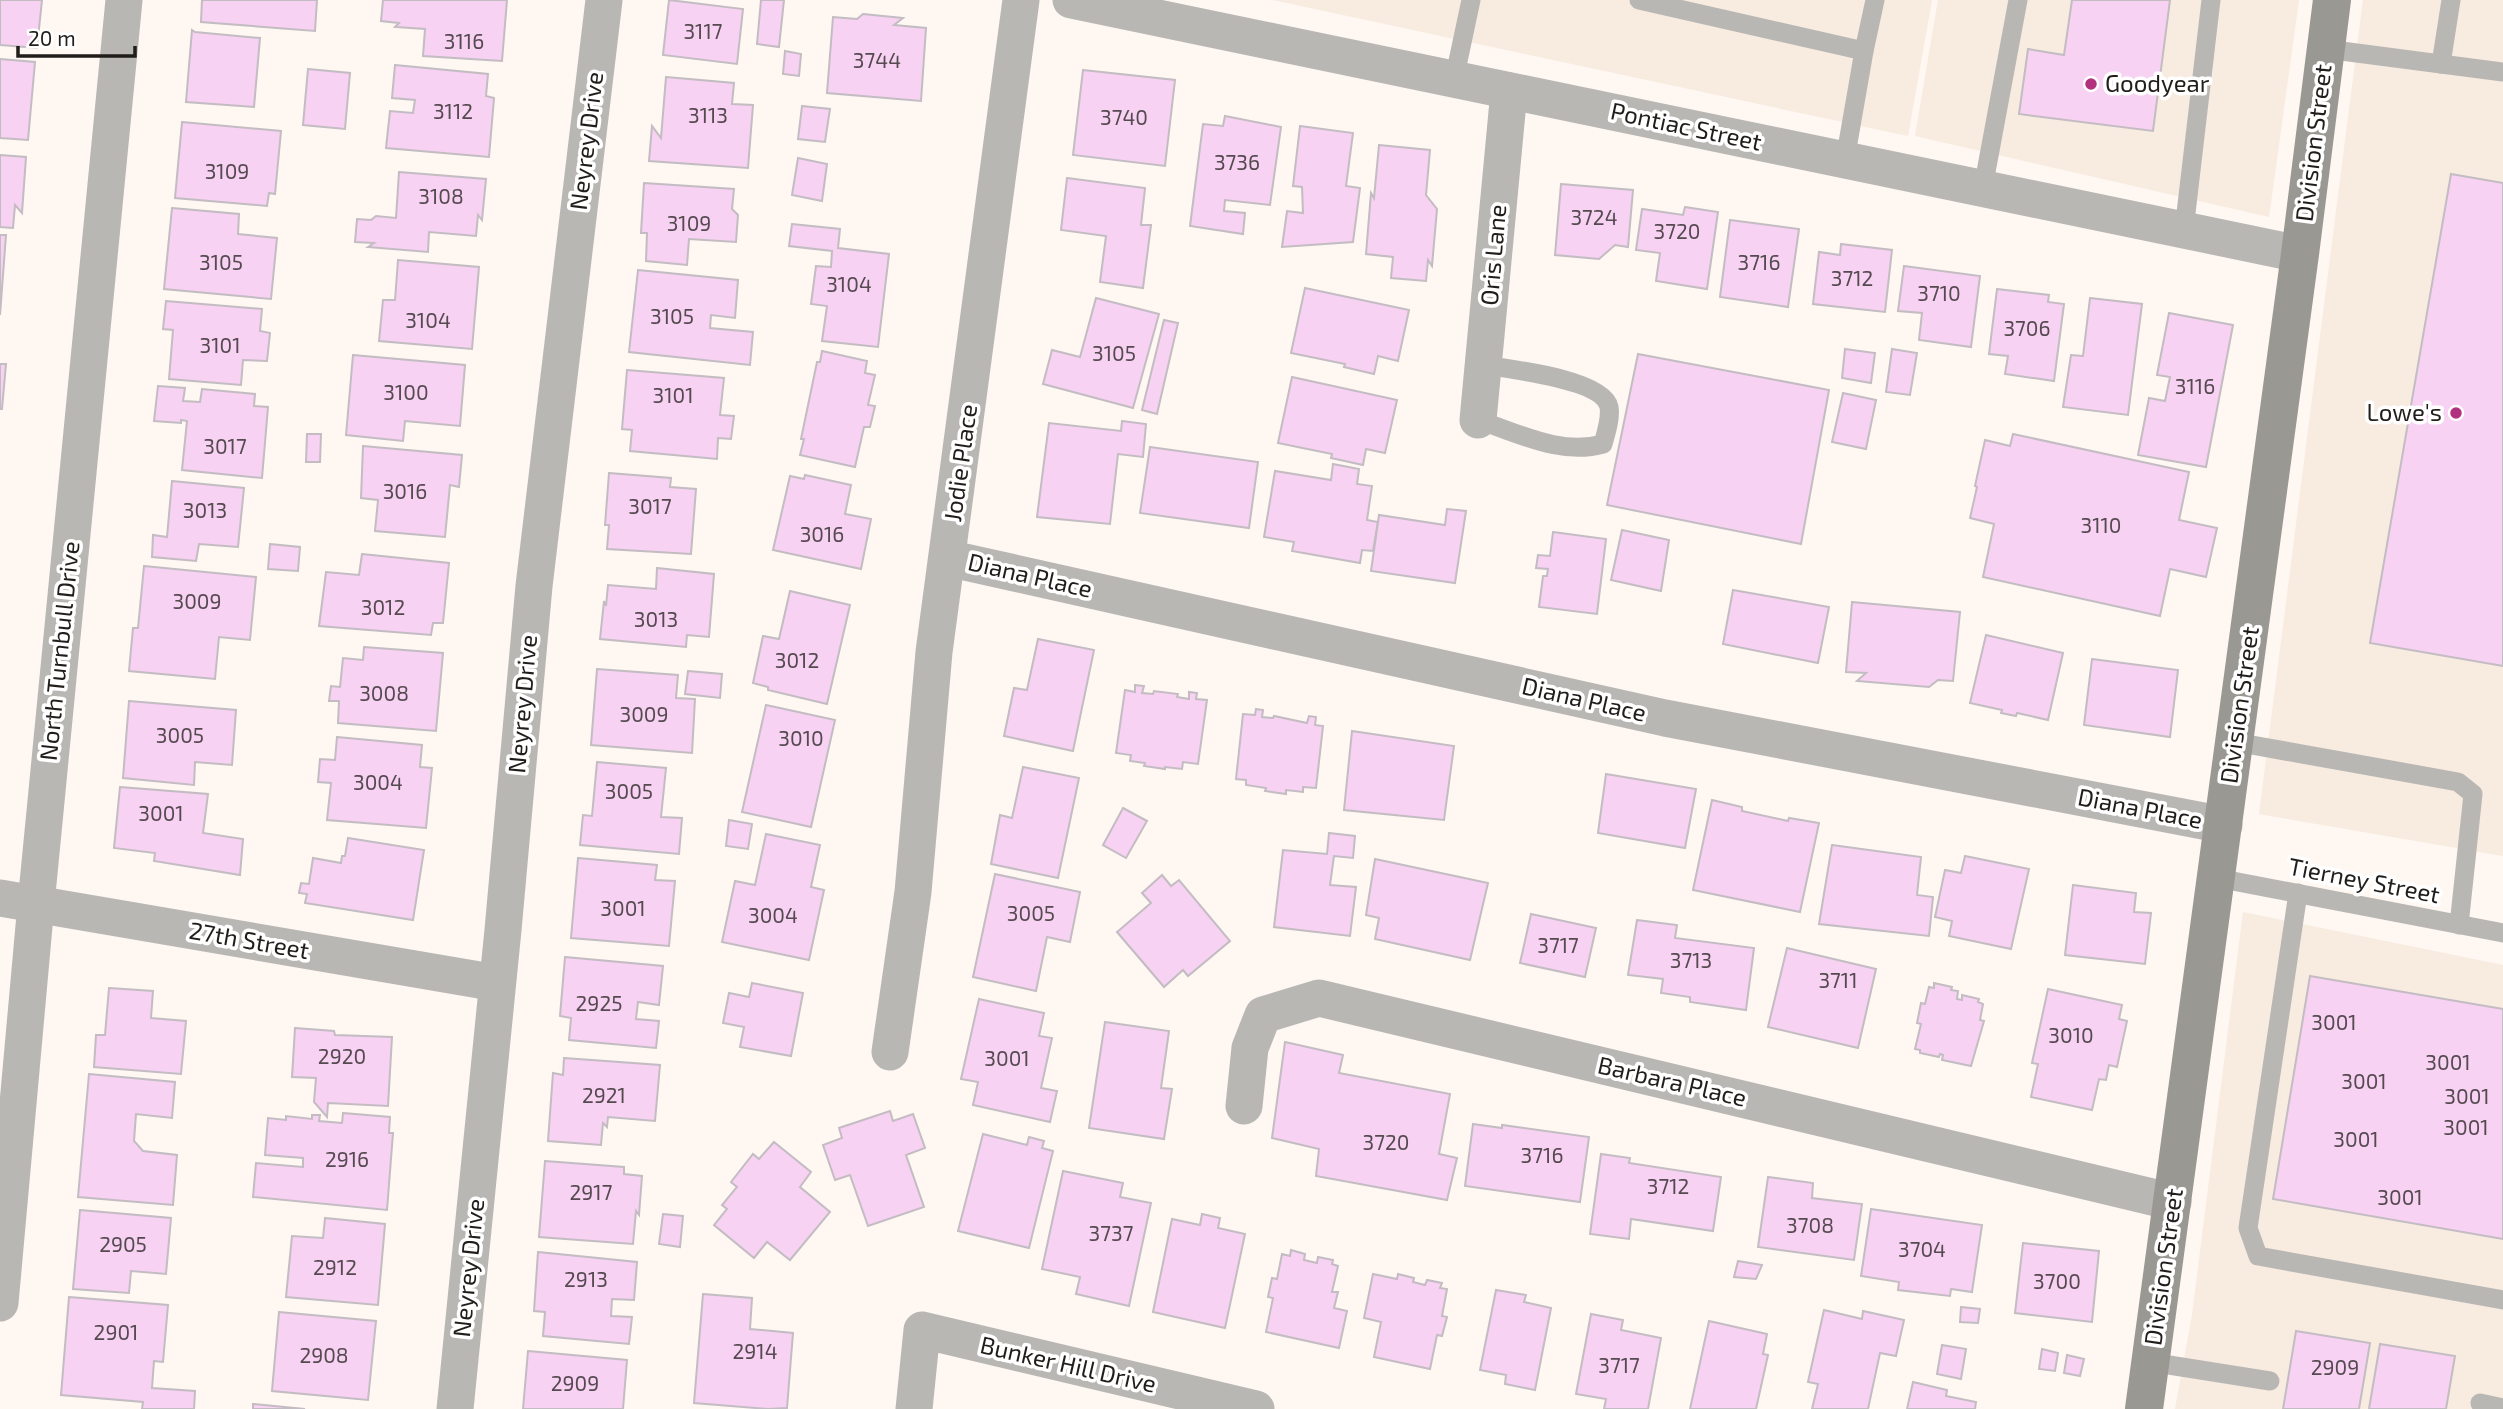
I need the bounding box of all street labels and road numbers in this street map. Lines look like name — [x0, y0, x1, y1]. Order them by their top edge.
street label: Division Street — [2288, 62, 2337, 223]
street label: Neyrey Drive — [563, 70, 608, 212]
street label: Pontiac Street — [1608, 95, 1764, 156]
street label: Oris Lane — [1474, 203, 1511, 307]
street label: Jodie Place — [937, 402, 982, 524]
street label: North Turnbull Drive — [33, 540, 84, 762]
street label: Diana Place — [965, 546, 1095, 603]
street label: Division Street — [2213, 624, 2264, 785]
street label: Neyrey Drive — [501, 633, 542, 774]
street label: Diana Place — [1519, 670, 1649, 727]
street label: Diana Place — [2075, 781, 2205, 834]
street label: Tierney Street — [2286, 851, 2442, 908]
street label: 27th Street — [187, 915, 311, 964]
street label: Barbara Place — [1595, 1049, 1749, 1112]
street label: Division Street — [2137, 1186, 2188, 1347]
street label: Neyrey Drive — [446, 1197, 489, 1339]
street label: Bunker Hill Drive — [978, 1329, 1159, 1398]

